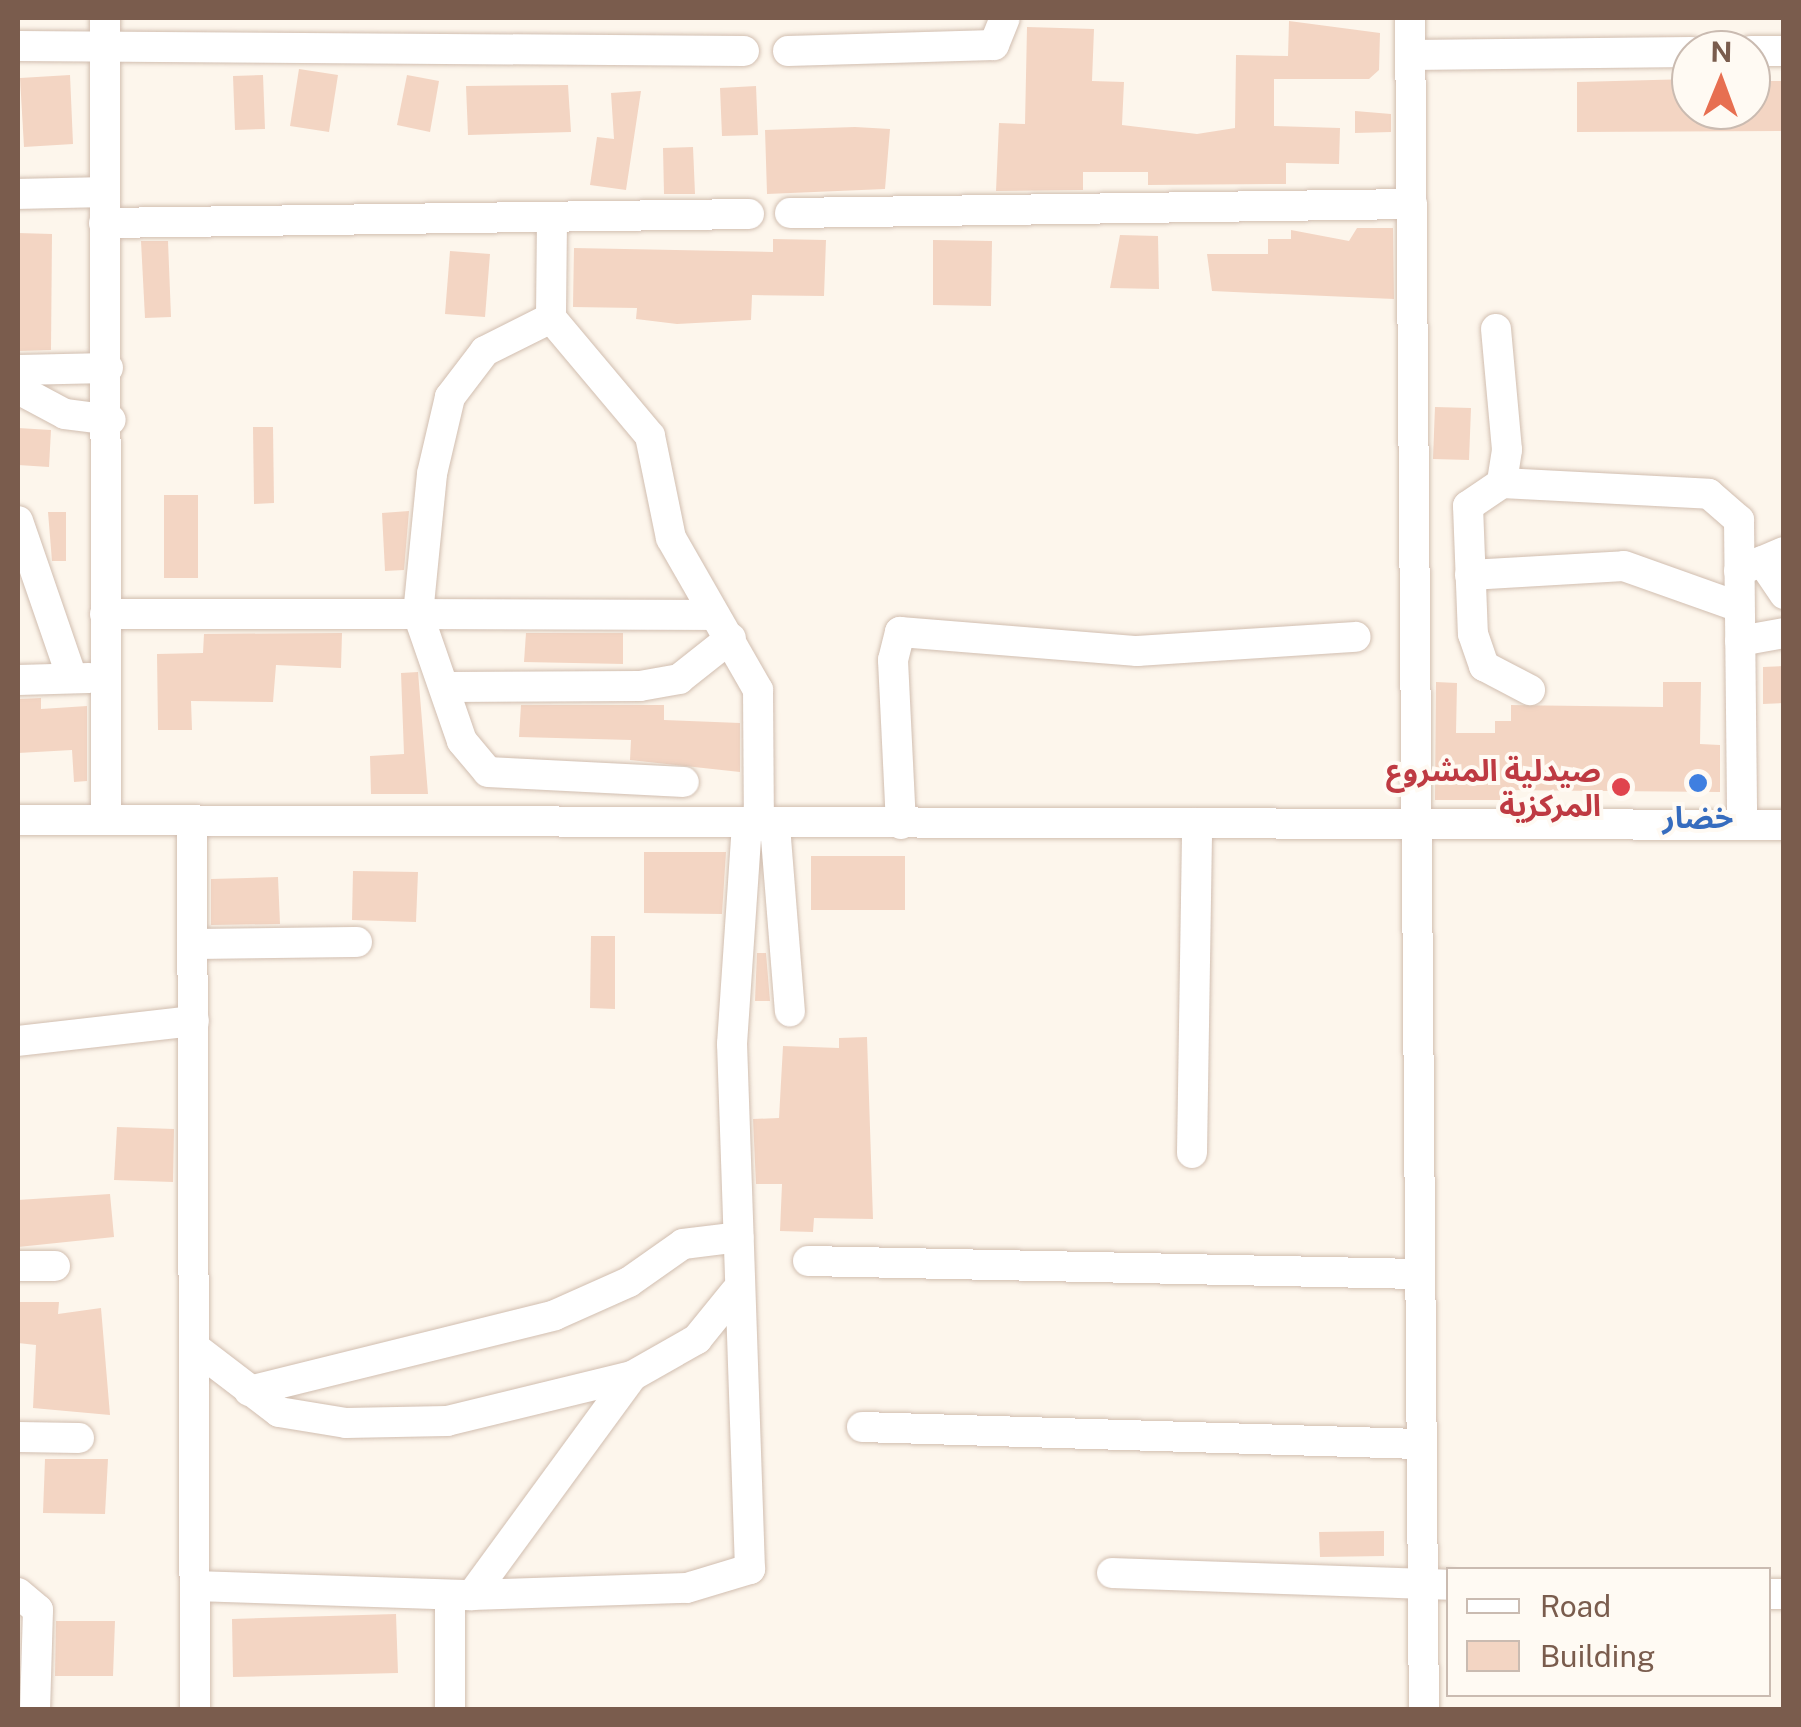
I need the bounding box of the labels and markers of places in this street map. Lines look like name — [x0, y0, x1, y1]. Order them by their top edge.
place label: صيدلية المشروع المركزية — [1386, 752, 1601, 822]
marker: خضار — [1687, 772, 1709, 794]
marker: صيدلية المشروع المركزية — [1610, 776, 1632, 798]
place label: خضار — [1663, 799, 1733, 835]

